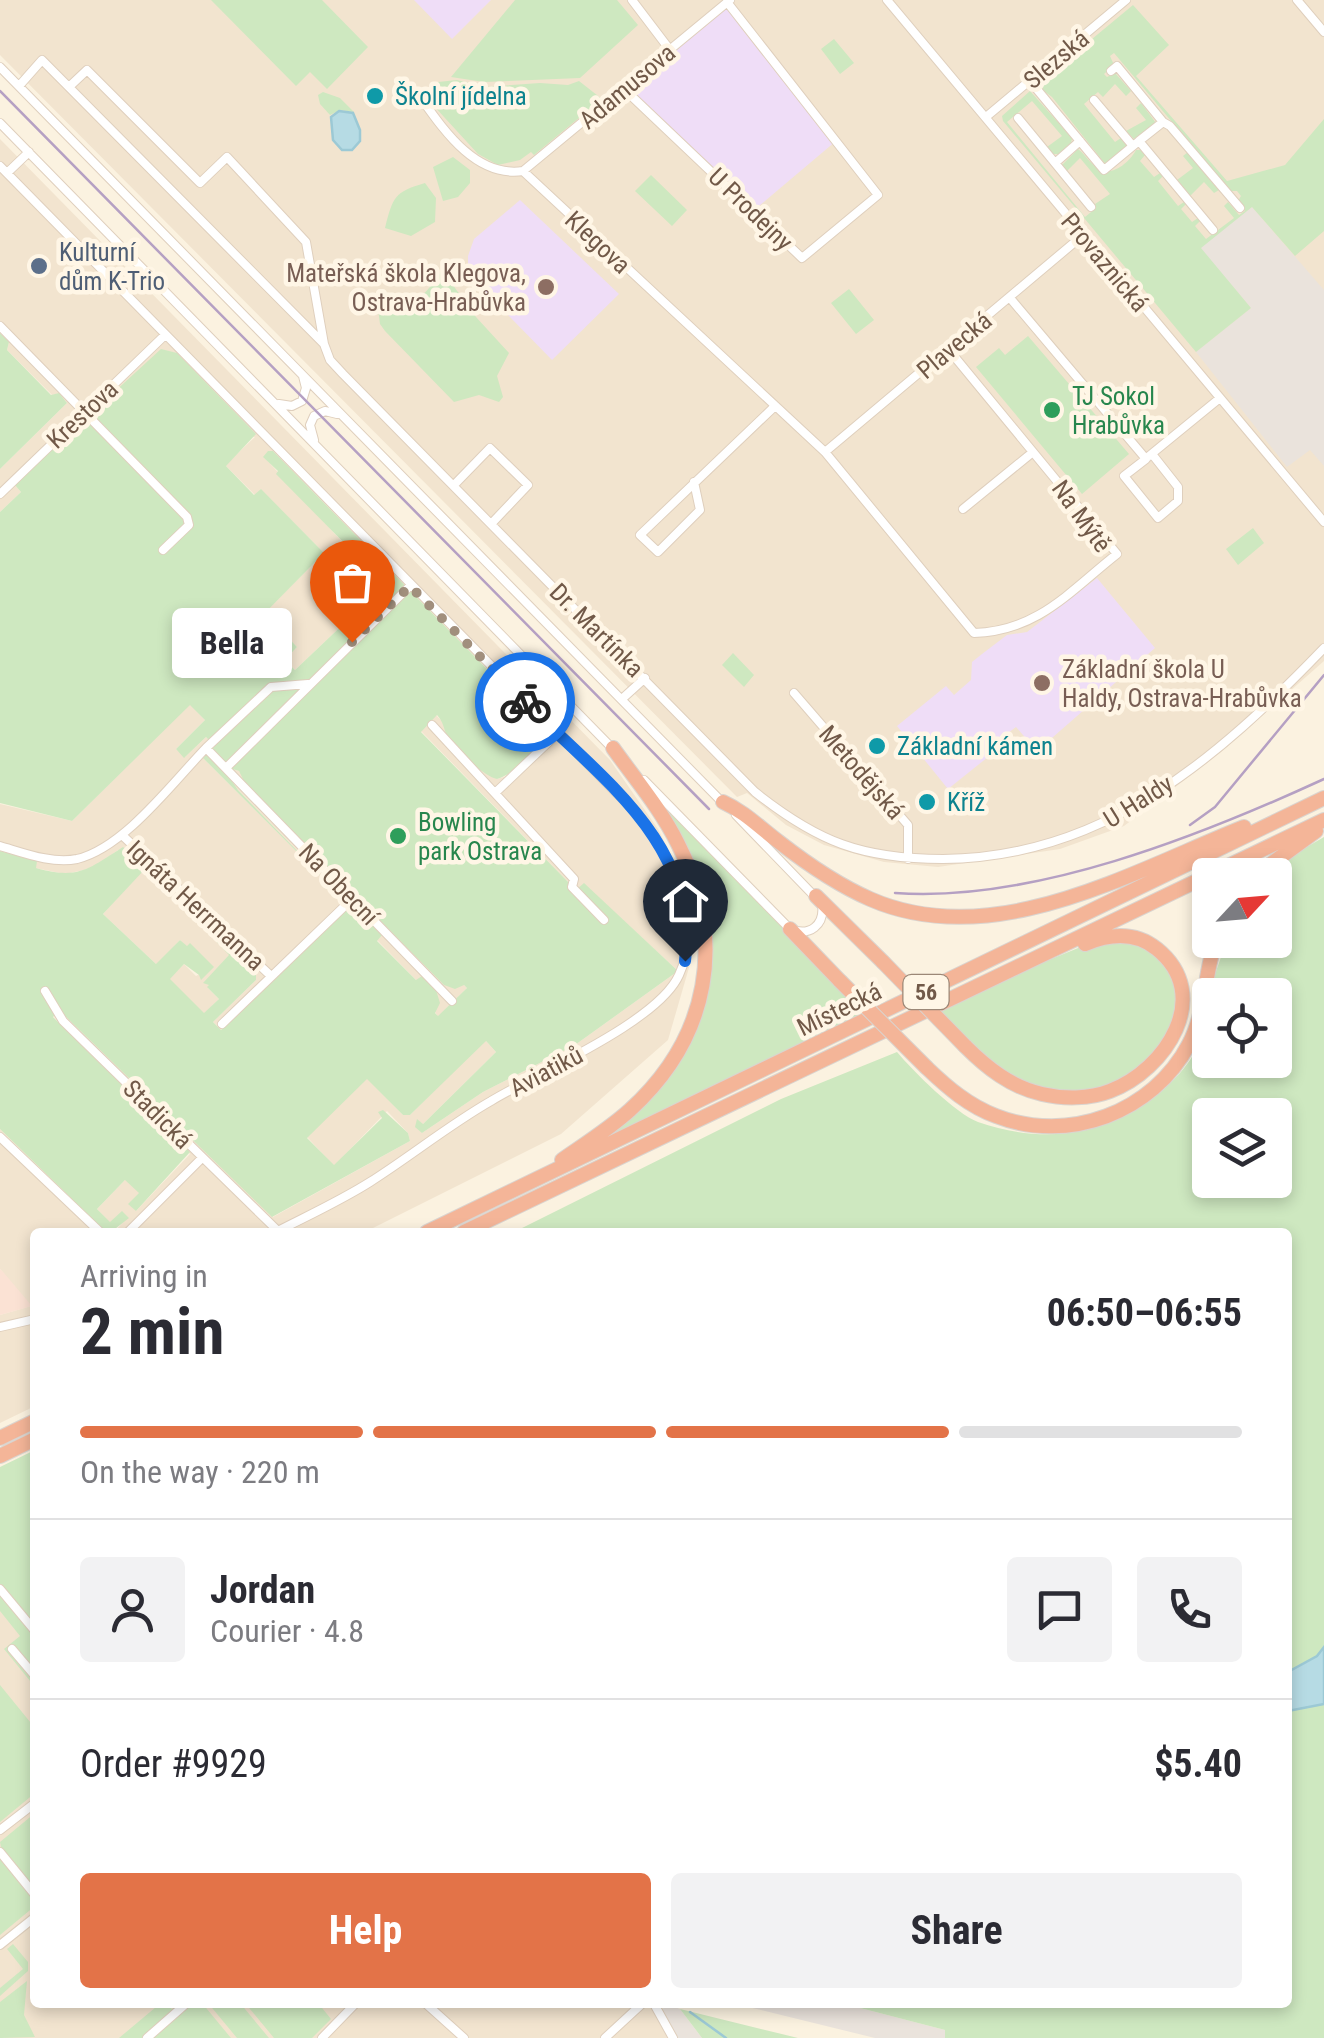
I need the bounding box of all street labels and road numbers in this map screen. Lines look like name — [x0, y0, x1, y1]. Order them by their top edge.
street label: Slezská — [1018, 24, 1095, 95]
street label: Adamusova — [574, 38, 681, 135]
street label: U Prodejny — [703, 162, 799, 257]
street label: Klegova — [559, 205, 636, 280]
street label: Provaznická — [1055, 207, 1154, 317]
street label: Plavecká — [911, 306, 998, 385]
street label: Krestova — [41, 374, 124, 454]
street label: Na Mýtě — [1046, 475, 1117, 558]
street label: Dr. Martínka — [544, 578, 649, 683]
street label: Metodějská — [813, 720, 910, 825]
street label: U Haldy — [1098, 769, 1178, 834]
street label: Ignáta Herrmanna — [121, 834, 270, 976]
street label: Na Obecní — [293, 838, 385, 932]
road number: 56 — [904, 975, 948, 1009]
street label: Místecká — [792, 977, 886, 1042]
street label: Aviatiků — [505, 1040, 588, 1103]
street label: Stadická — [117, 1074, 198, 1155]

